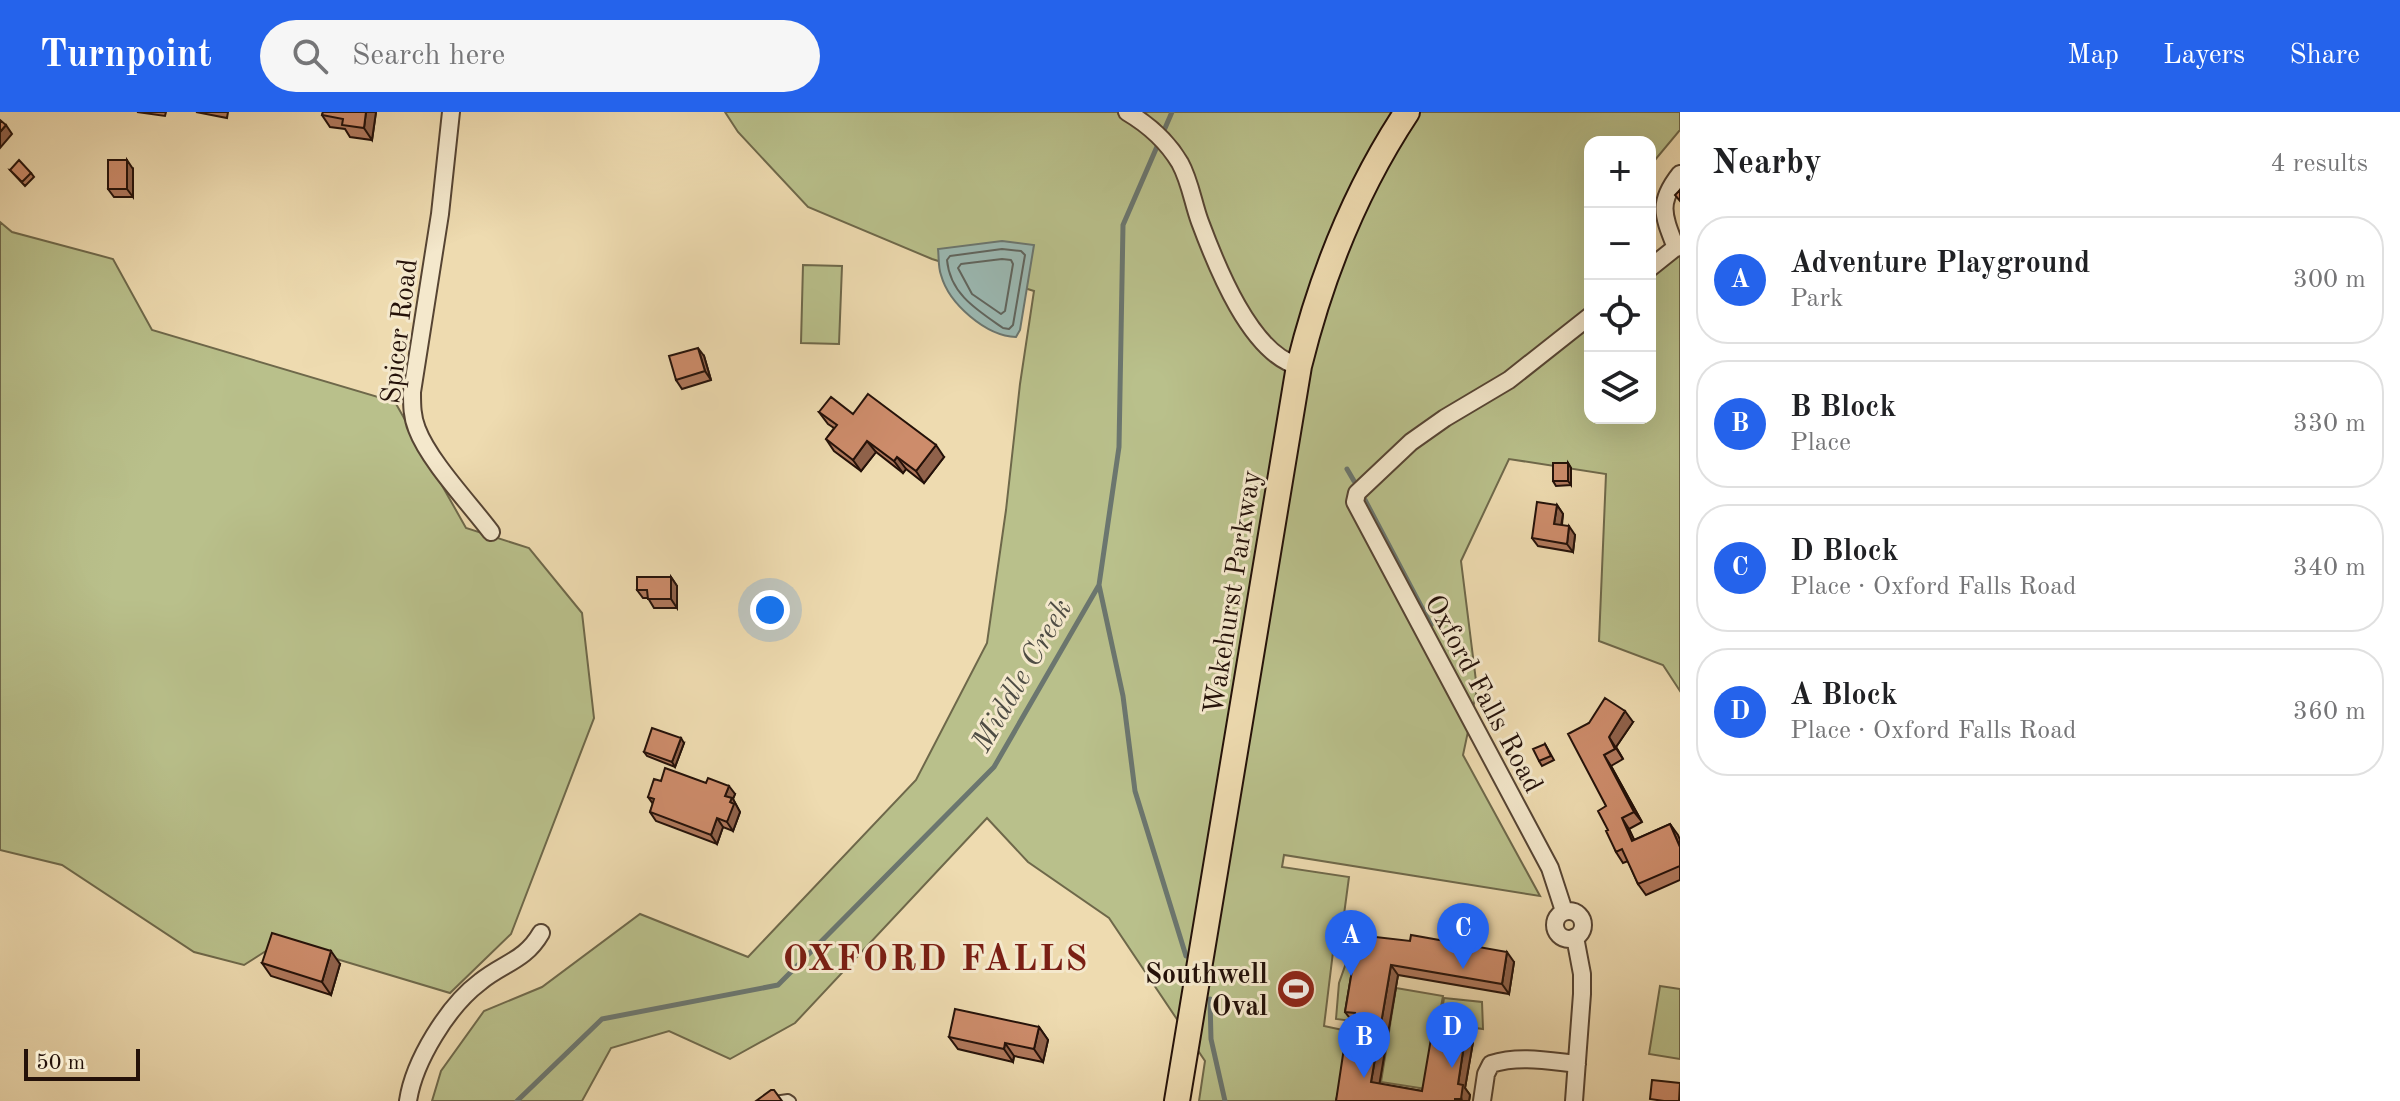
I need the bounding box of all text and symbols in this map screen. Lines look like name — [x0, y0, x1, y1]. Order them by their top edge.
search box — [260, 20, 820, 92]
icon: search — [288, 34, 332, 78]
text: Turnpoint — [40, 37, 212, 75]
text: Search here — [352, 41, 505, 71]
text: Map — [2067, 42, 2119, 70]
text: Layers — [2163, 42, 2245, 70]
text: Share — [2289, 42, 2360, 70]
map controls — [1584, 136, 1656, 424]
button: + — [1584, 136, 1656, 208]
text: Nearby — [1712, 147, 1822, 181]
text: 4 results — [2270, 151, 2368, 177]
button: − — [1584, 208, 1656, 280]
text: Adventure Playground — [1790, 249, 2090, 279]
street label: Spicer Road — [378, 257, 424, 406]
text: A — [1730, 267, 1750, 293]
text: 300 m — [2293, 267, 2366, 293]
button: locate — [1584, 280, 1656, 352]
text: Park — [1790, 286, 1844, 312]
button: layers — [1584, 352, 1656, 424]
text: B Block — [1790, 393, 1896, 423]
text: B — [1731, 411, 1749, 437]
text: 330 m — [2293, 411, 2366, 437]
text: Place — [1790, 430, 1851, 456]
street label: Wakehurst Parkway — [1201, 468, 1267, 717]
text: D Block — [1790, 537, 1898, 567]
text: C — [1731, 555, 1749, 581]
text: 340 m — [2293, 555, 2366, 581]
text: Place · Oxford Falls Road — [1790, 574, 2077, 600]
your location — [750, 590, 790, 630]
street label: Oxford Falls Road — [1418, 591, 1546, 798]
water label: Middle Creek — [967, 595, 1078, 758]
text: A Block — [1790, 681, 1898, 711]
text: D — [1730, 699, 1750, 725]
text: 360 m — [2293, 699, 2366, 725]
text: Place · Oxford Falls Road — [1790, 718, 2077, 744]
pin: C — [1437, 903, 1489, 969]
pin: A — [1325, 910, 1377, 976]
district label: OXFORD FALLS — [783, 943, 1089, 979]
place label: Southwell Oval — [1145, 962, 1268, 1022]
sports icon: Southwell Oval — [1275, 968, 1317, 1010]
pin: D — [1426, 1002, 1478, 1068]
pin: B — [1338, 1012, 1390, 1078]
scale bar — [24, 1045, 140, 1081]
text: 50 m — [36, 1052, 85, 1074]

